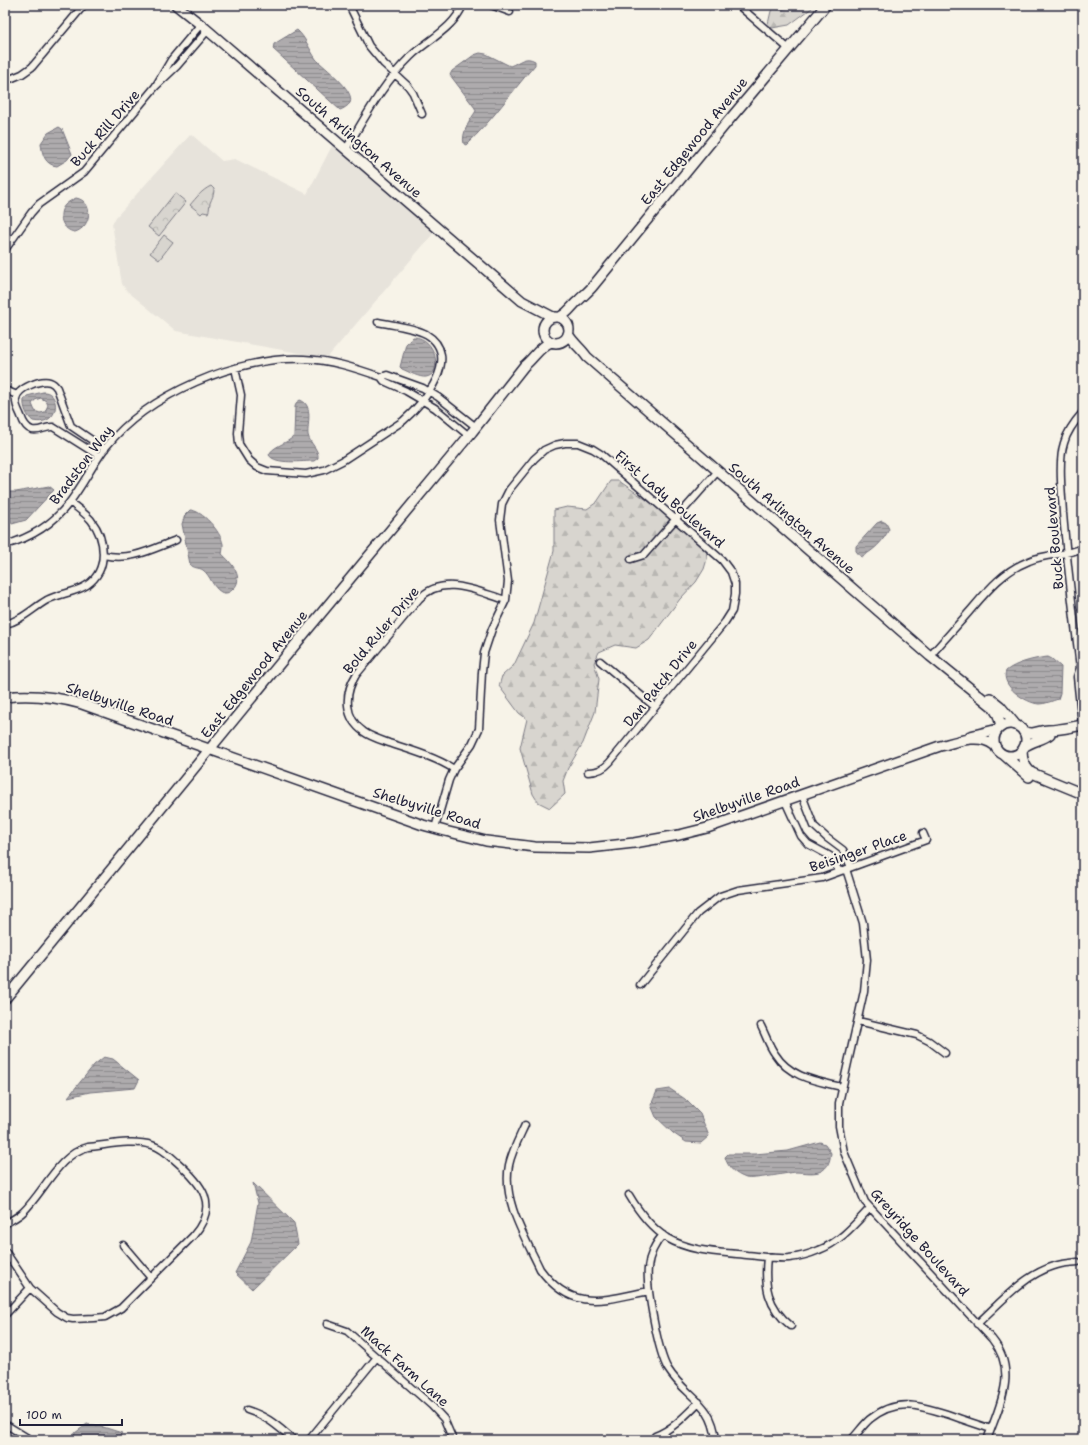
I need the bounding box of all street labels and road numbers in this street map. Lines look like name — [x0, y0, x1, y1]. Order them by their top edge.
street label: East Edgewood Avenue — [637, 73, 751, 209]
street label: South Arlington Avenue — [292, 82, 426, 202]
street label: Buck Rill Drive — [66, 86, 144, 170]
street label: Bradston Way — [45, 422, 117, 508]
street label: First Lady Boulevard — [611, 446, 729, 552]
street label: South Arlington Avenue — [725, 458, 859, 578]
street label: Buck Boulevard — [1041, 486, 1067, 590]
street label: Bold Ruler Drive — [339, 582, 423, 678]
street label: East Edgewood Avenue — [197, 606, 311, 742]
street label: Dan Patch Drive — [619, 636, 701, 730]
street label: Shelbyville Road — [64, 678, 176, 730]
street label: Shelbyville Road — [690, 772, 802, 826]
street label: Shelbyville Road — [371, 783, 483, 833]
street label: Beisinger Place — [807, 826, 909, 876]
street label: Greyridge Boulevard — [867, 1184, 973, 1300]
street label: Mack Farm Lane — [357, 1322, 453, 1411]

